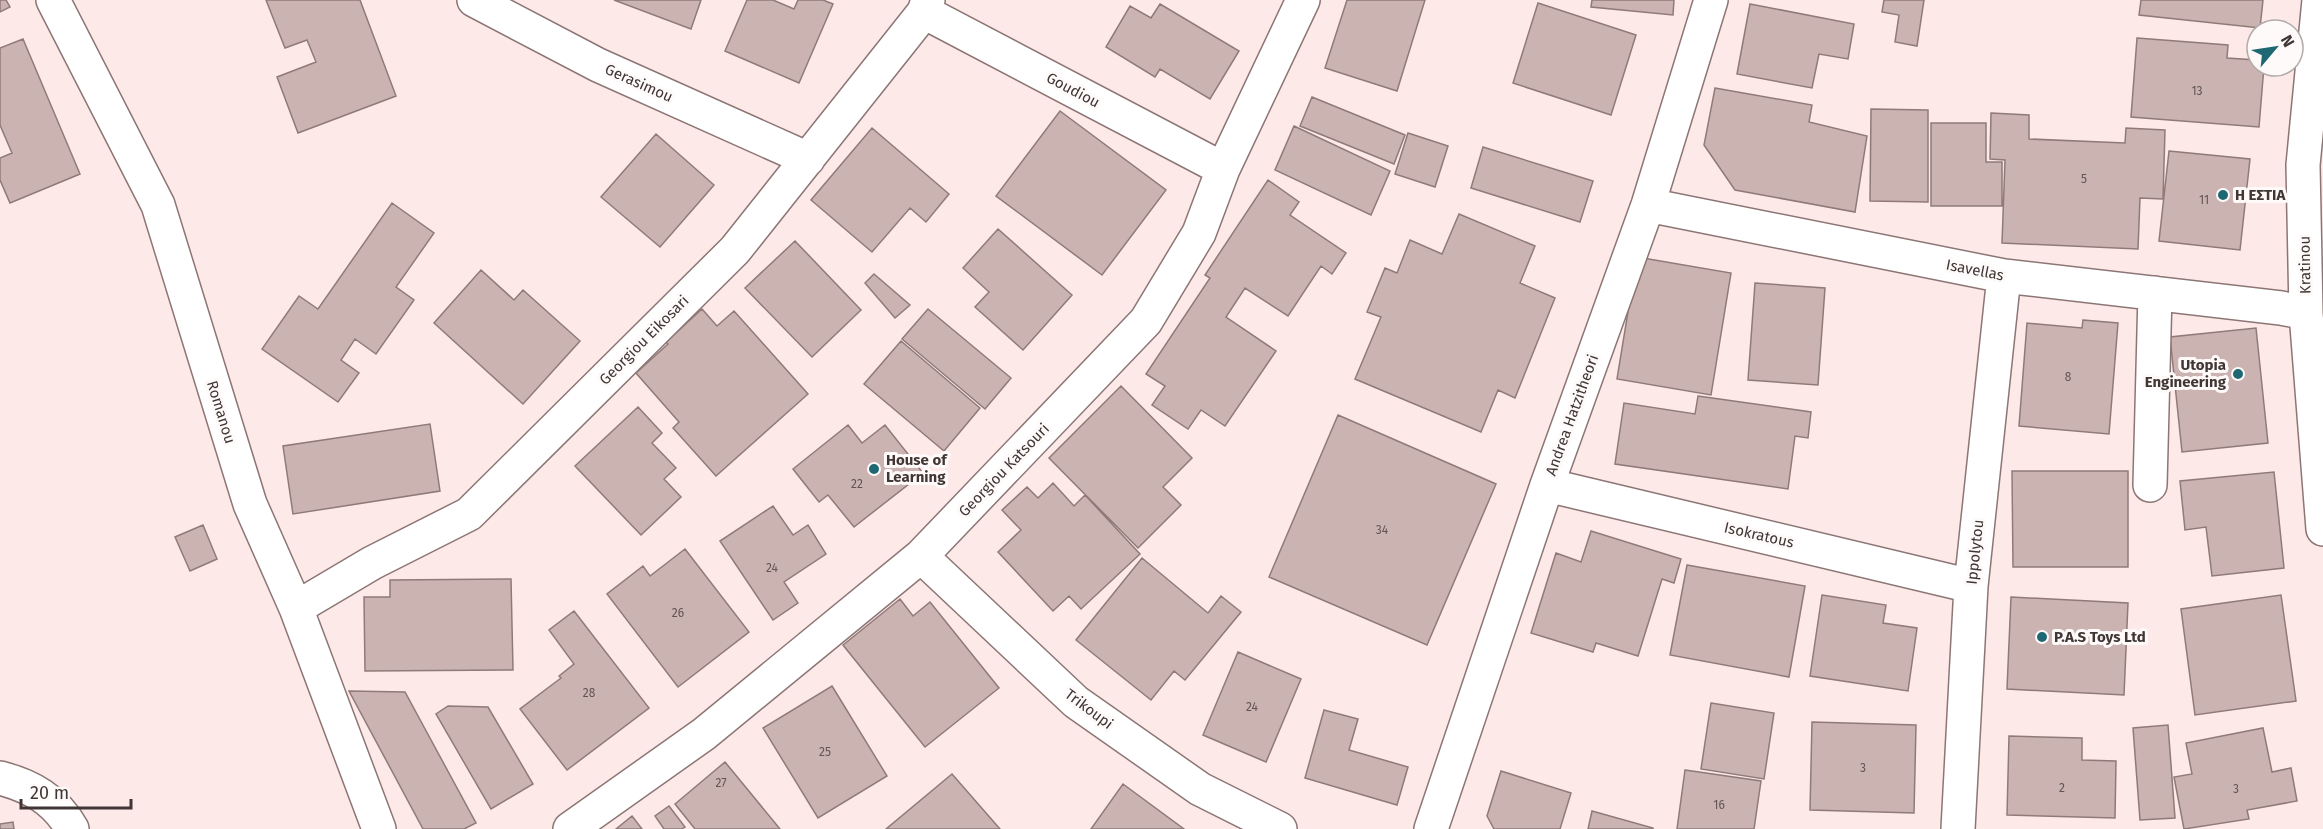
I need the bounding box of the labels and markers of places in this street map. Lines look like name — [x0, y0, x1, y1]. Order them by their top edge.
place label: Η ΕΣΤΙΑ — [2235, 186, 2286, 204]
marker: Η ΕΣΤΙΑ — [2216, 188, 2230, 202]
place label: Utopia Engineering — [2145, 356, 2227, 391]
marker: Utopia Engineering — [2231, 367, 2245, 381]
place label: House of Learning — [886, 451, 948, 486]
marker: House of Learning — [867, 462, 881, 476]
place label: P.A.S Toys Ltd — [2054, 628, 2146, 646]
marker: P.A.S Toys Ltd — [2035, 630, 2049, 644]

